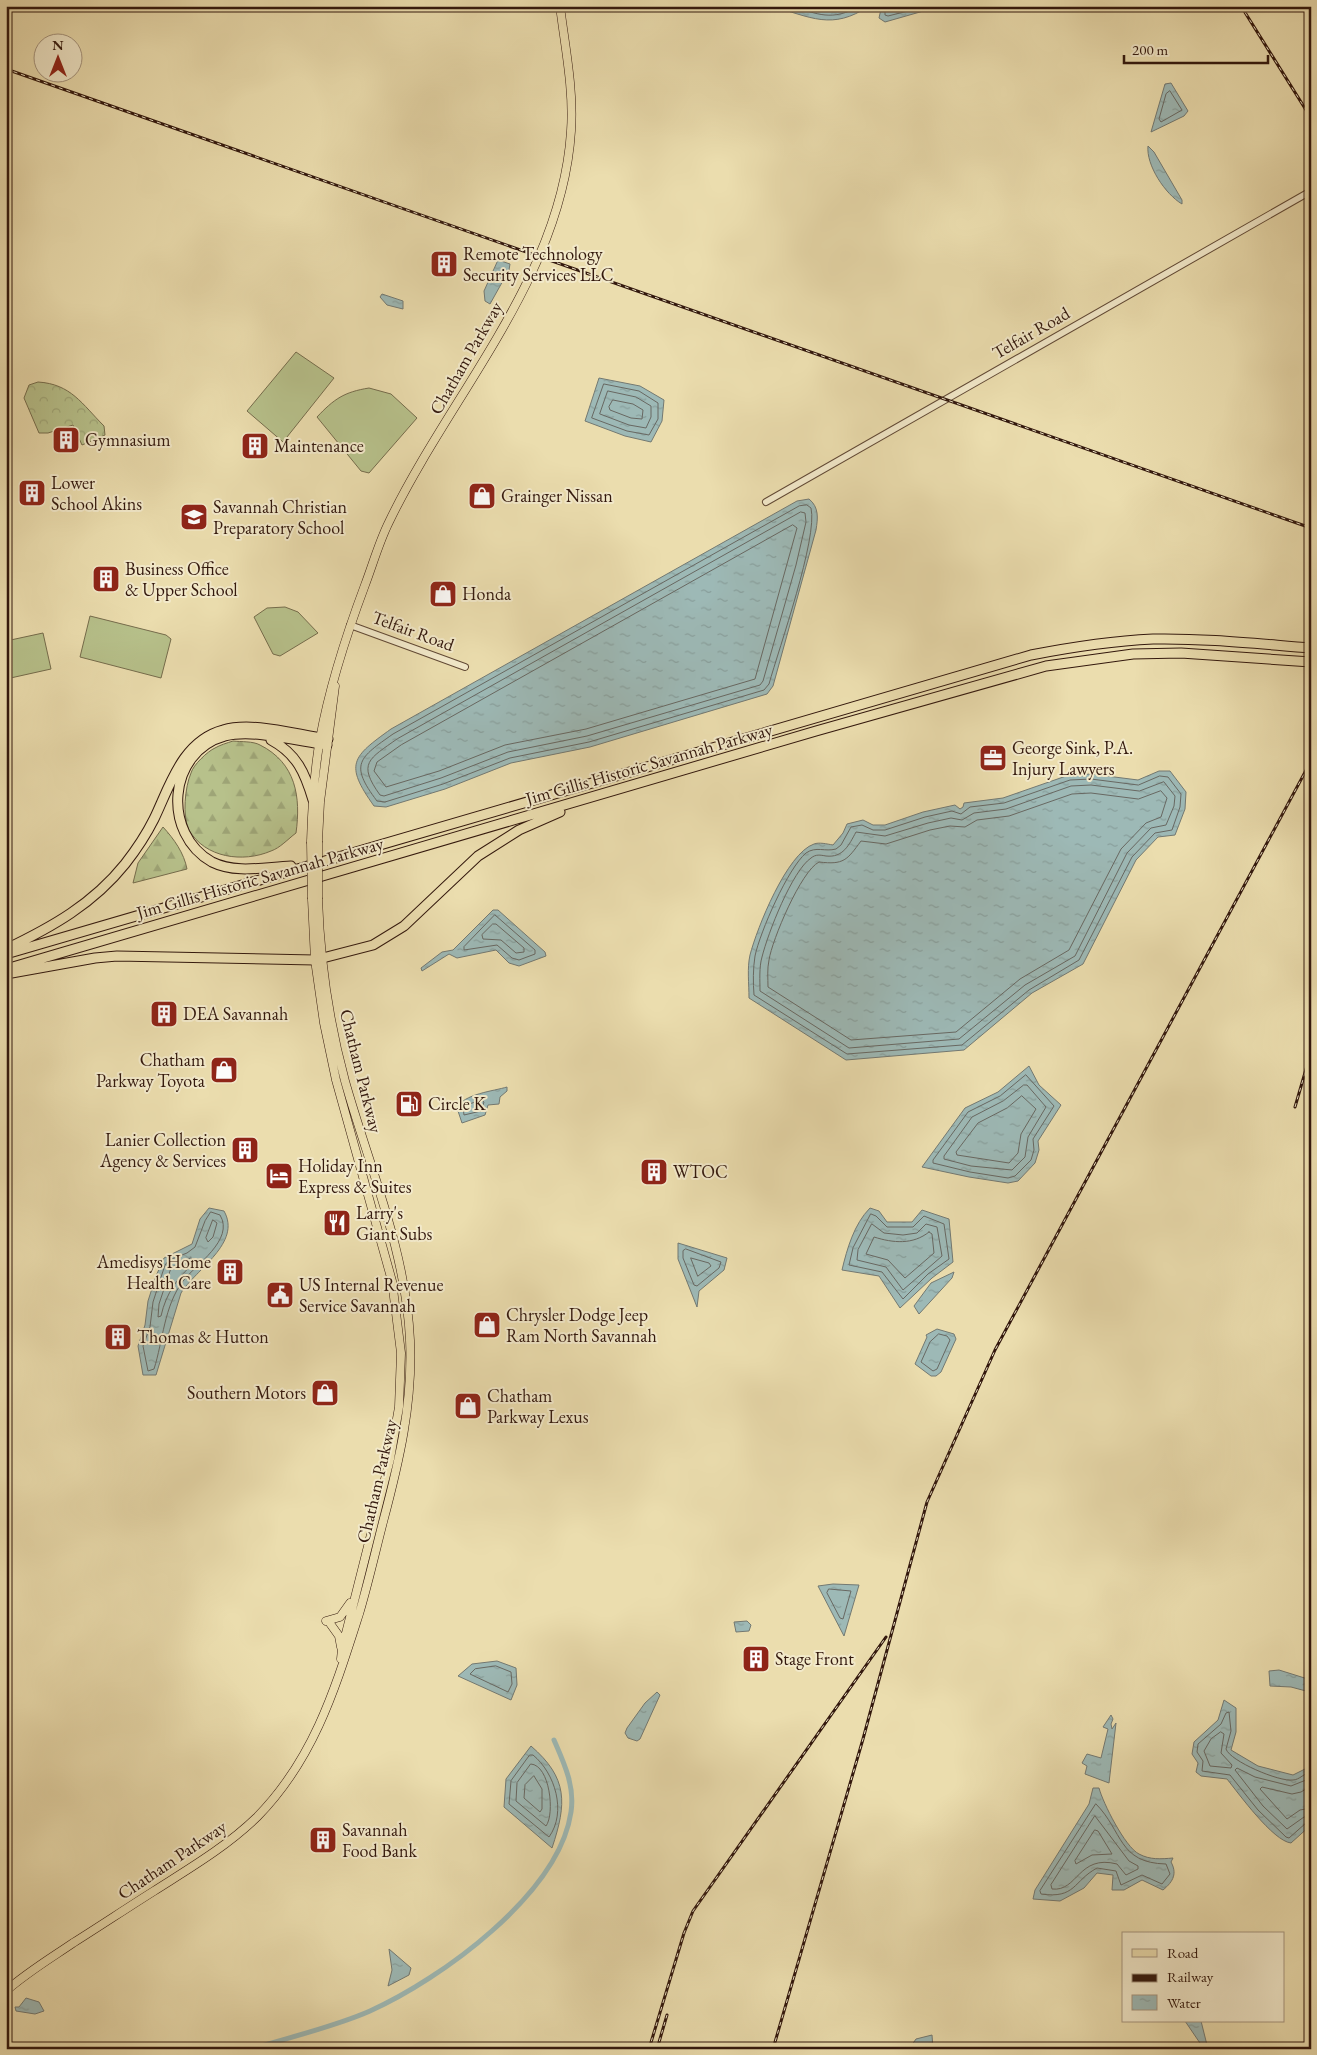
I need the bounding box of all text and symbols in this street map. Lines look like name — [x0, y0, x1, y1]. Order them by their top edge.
north arrow — [32, 32, 82, 82]
scale bar — [1124, 32, 1268, 64]
text: N — [52, 36, 64, 54]
text: 200 m — [1132, 40, 1169, 59]
place label: Remote Technology Security Services LLC — [463, 242, 613, 286]
building icon: Remote Technology Security Services LLC — [429, 249, 459, 279]
street label: Chatham Parkway — [424, 297, 507, 418]
street label: Telfair Road — [988, 301, 1074, 364]
building icon: Gymnasium — [51, 425, 81, 455]
place label: Gymnasium — [85, 428, 170, 451]
building icon: Maintenance — [240, 431, 270, 461]
place label: Maintenance — [274, 434, 364, 457]
place label: Lower School Akins — [51, 471, 142, 515]
building icon: Lower School Akins — [17, 478, 47, 508]
shop icon: Grainger Nissan — [467, 481, 497, 511]
place label: Grainger Nissan — [501, 484, 613, 507]
place label: Savannah Christian Preparatory School — [213, 495, 348, 539]
school or university icon: Savannah Christian Preparatory School — [179, 502, 209, 532]
place label: Business Office & Upper School — [125, 557, 238, 601]
building icon: Business Office & Upper School — [91, 564, 121, 594]
shop icon: Honda — [428, 579, 458, 609]
place label: Honda — [462, 582, 512, 605]
street label: Telfair Road — [369, 605, 458, 656]
street label: Jim Gillis Historic Savannah Parkway — [521, 717, 775, 810]
place label: George Sink, P.A. Injury Lawyers — [1012, 736, 1133, 780]
office icon: George Sink, P.A. Injury Lawyers — [978, 743, 1008, 773]
street label: Jim Gillis Historic Savannah Parkway — [132, 831, 386, 924]
building icon: DEA Savannah — [149, 999, 179, 1029]
place label: DEA Savannah — [183, 1002, 288, 1025]
street label: Chatham Parkway — [335, 1007, 388, 1135]
place label: Chatham Parkway Toyota — [96, 1048, 206, 1092]
shop icon: Chatham Parkway Toyota — [209, 1055, 239, 1085]
fuel station icon: Circle K — [394, 1089, 424, 1119]
place label: Circle K — [428, 1092, 486, 1115]
place label: Lanier Collection Agency & Services — [99, 1128, 226, 1172]
building icon: Lanier Collection Agency & Services — [230, 1135, 260, 1165]
place label: Holiday Inn Express & Suites — [298, 1154, 412, 1198]
building icon: WTOC — [639, 1157, 669, 1187]
place label: WTOC — [673, 1160, 728, 1183]
hotel icon: Holiday Inn Express & Suites — [264, 1161, 294, 1191]
place label: Larry's Giant Subs — [356, 1201, 433, 1245]
restaurant icon: Larry's Giant Subs — [322, 1208, 352, 1238]
place label: Amedisys Home Health Care — [96, 1250, 211, 1294]
building icon: Amedisys Home Health Care — [215, 1257, 245, 1287]
place label: US Internal Revenue Service Savannah — [299, 1273, 444, 1317]
public building icon: US Internal Revenue Service Savannah — [265, 1280, 295, 1310]
place label: Chrysler Dodge Jeep Ram North Savannah — [506, 1303, 657, 1347]
shop icon: Chrysler Dodge Jeep Ram North Savannah — [472, 1310, 502, 1340]
building icon: Thomas & Hutton — [103, 1322, 133, 1352]
place label: Thomas & Hutton — [137, 1325, 269, 1348]
shop icon: Southern Motors — [310, 1378, 340, 1408]
place label: Southern Motors — [187, 1381, 306, 1404]
place label: Chatham Parkway Lexus — [487, 1384, 589, 1428]
shop icon: Chatham Parkway Lexus — [453, 1391, 483, 1421]
street label: Chatham Parkway — [351, 1417, 402, 1545]
building icon: Stage Front — [741, 1644, 771, 1674]
place label: Stage Front — [775, 1647, 854, 1670]
street label: Chatham Parkway — [113, 1815, 231, 1905]
place label: Savannah Food Bank — [342, 1818, 417, 1862]
building icon: Savannah Food Bank — [308, 1825, 338, 1855]
legend — [1122, 1932, 1284, 2022]
text: Road — [1167, 1943, 1199, 1962]
text: Railway — [1167, 1967, 1214, 1986]
text: Water — [1167, 1993, 1201, 2012]

